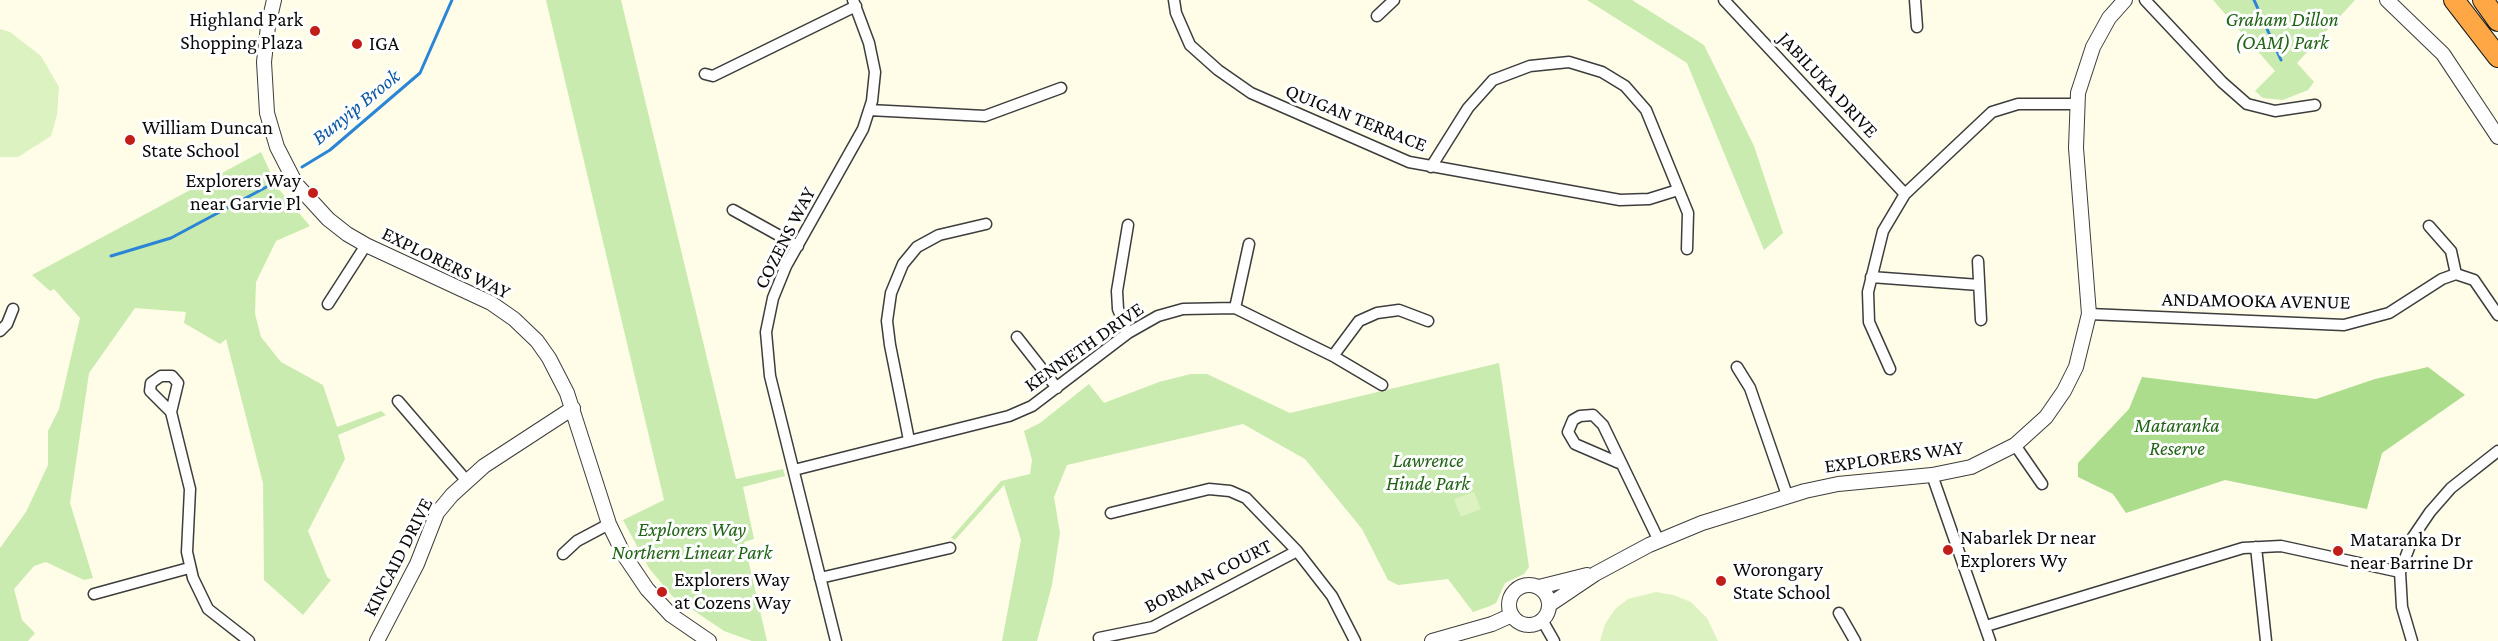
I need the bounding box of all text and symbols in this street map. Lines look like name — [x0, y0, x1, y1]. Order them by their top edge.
place label: Highland Park Shopping Plaza — [180, 8, 303, 55]
park label: Graham Dillon (OAM) Park — [2225, 8, 2339, 55]
marker: Highland Park Shopping Plaza — [308, 24, 322, 38]
street label: JABILUKA DRIVE — [1773, 27, 1883, 143]
place label: IGA — [369, 32, 399, 56]
marker: IGA — [350, 37, 364, 51]
water label: Bunyip Brook — [307, 64, 405, 150]
street label: QUIGAN TERRACE — [1282, 79, 1430, 157]
place label: William Duncan State School — [142, 116, 273, 163]
marker: William Duncan State School — [123, 133, 137, 147]
place label: Explorers Way near Garvie Pl — [186, 169, 301, 216]
street label: COZENS WAY — [749, 183, 821, 293]
marker: Explorers Way near Garvie Pl — [306, 186, 320, 200]
street label: EXPLORERS WAY — [378, 222, 514, 304]
street label: ANDAMOOKA AVENUE — [2161, 287, 2351, 315]
street label: KENNETH DRIVE — [1020, 297, 1148, 397]
park label: Mataranka Reserve — [2134, 414, 2220, 461]
street label: EXPLORERS WAY — [1823, 435, 1965, 479]
park label: Lawrence Hinde Park — [1386, 449, 1470, 496]
street label: KINCAID DRIVE — [358, 494, 438, 620]
park label: Explorers Way Northern Linear Park — [612, 518, 772, 565]
place label: Nabarlek Dr near Explorers Wy — [1960, 526, 2096, 573]
place label: Mataranka Dr near Barrine Dr — [2350, 528, 2473, 575]
street label: BORMAN COURT — [1140, 534, 1276, 618]
marker: Nabarlek Dr near Explorers Wy — [1941, 543, 1955, 557]
marker: Mataranka Dr near Barrine Dr — [2331, 544, 2345, 558]
place label: Worongary State School — [1733, 558, 1831, 605]
place label: Explorers Way at Cozens Way — [674, 568, 791, 615]
marker: Worongary State School — [1714, 574, 1728, 588]
marker: Explorers Way at Cozens Way — [655, 585, 669, 599]

